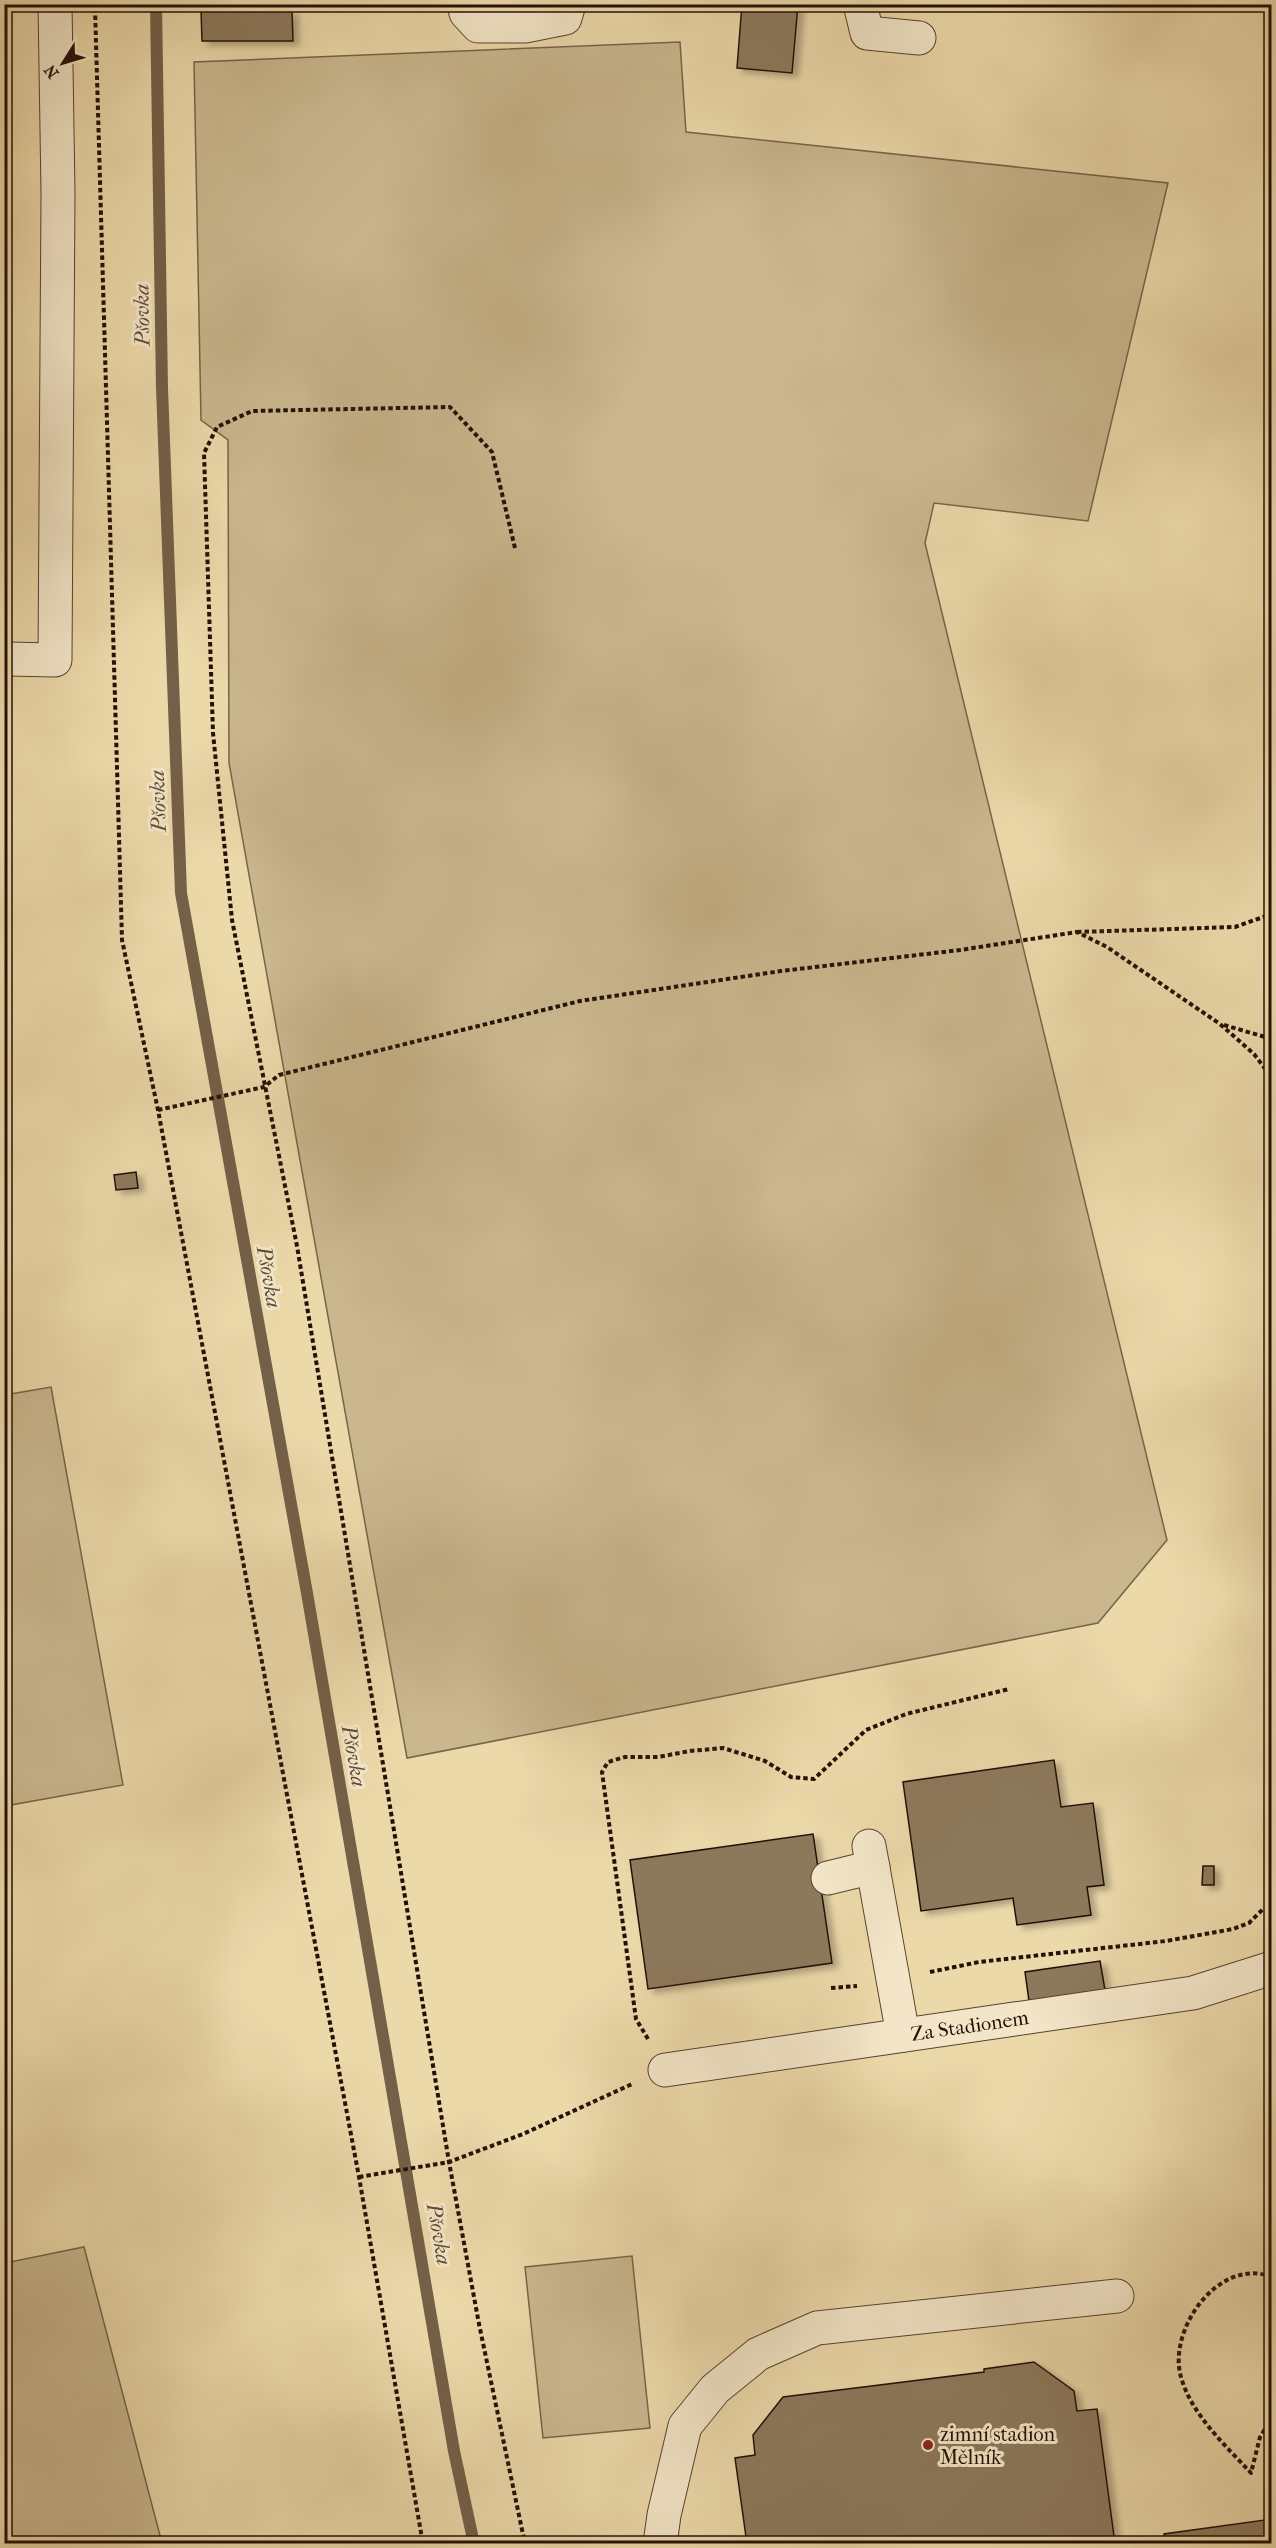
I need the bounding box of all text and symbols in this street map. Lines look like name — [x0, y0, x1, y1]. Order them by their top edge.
north arrow — [33, 33, 93, 93]
text: N — [40, 60, 63, 82]
water label: Pšovka — [129, 284, 155, 347]
water label: Pšovka — [145, 769, 171, 833]
water label: Pšovka — [252, 1243, 286, 1310]
water label: Pšovka — [337, 1722, 371, 1789]
street label: Za Stadionem — [909, 2006, 1030, 2045]
water label: Pšovka — [422, 2200, 456, 2267]
place label: zimní stadion Mělník — [940, 2423, 1056, 2469]
marker: zimní stadion Mělník — [921, 2438, 935, 2452]

